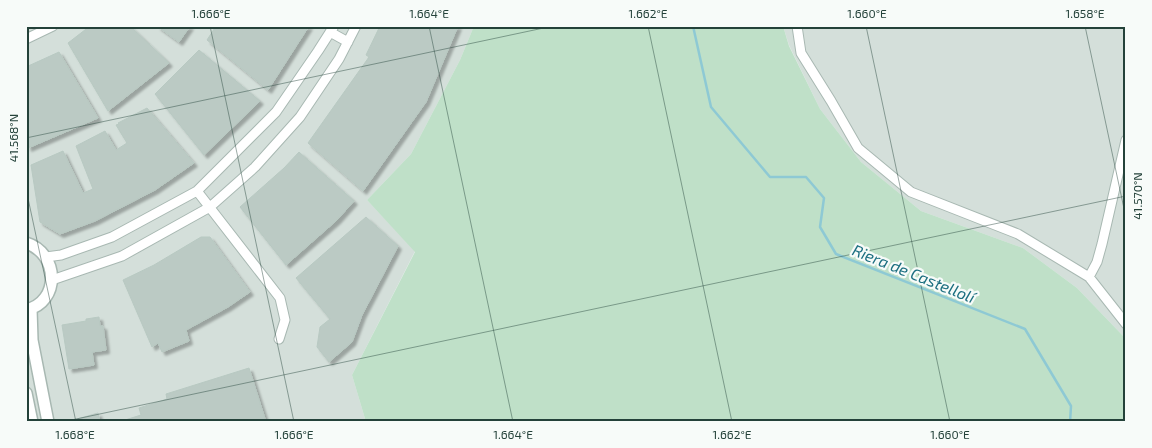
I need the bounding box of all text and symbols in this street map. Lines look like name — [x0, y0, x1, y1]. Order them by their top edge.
text: 1.666°E — [191, 6, 231, 20]
text: 1.664°E — [409, 6, 449, 20]
text: 1.662°E — [628, 6, 668, 20]
text: 1.660°E — [847, 6, 887, 20]
text: 1.658°E — [1065, 6, 1105, 20]
text: 41.568°N — [6, 114, 20, 162]
text: 41.570°N — [1130, 172, 1144, 220]
water label: Riera de Castellolí — [850, 240, 980, 307]
text: 1.668°E — [55, 427, 95, 441]
text: 1.666°E — [274, 427, 314, 441]
text: 1.664°E — [493, 427, 533, 441]
text: 1.662°E — [712, 427, 752, 441]
text: 1.660°E — [930, 427, 970, 441]

